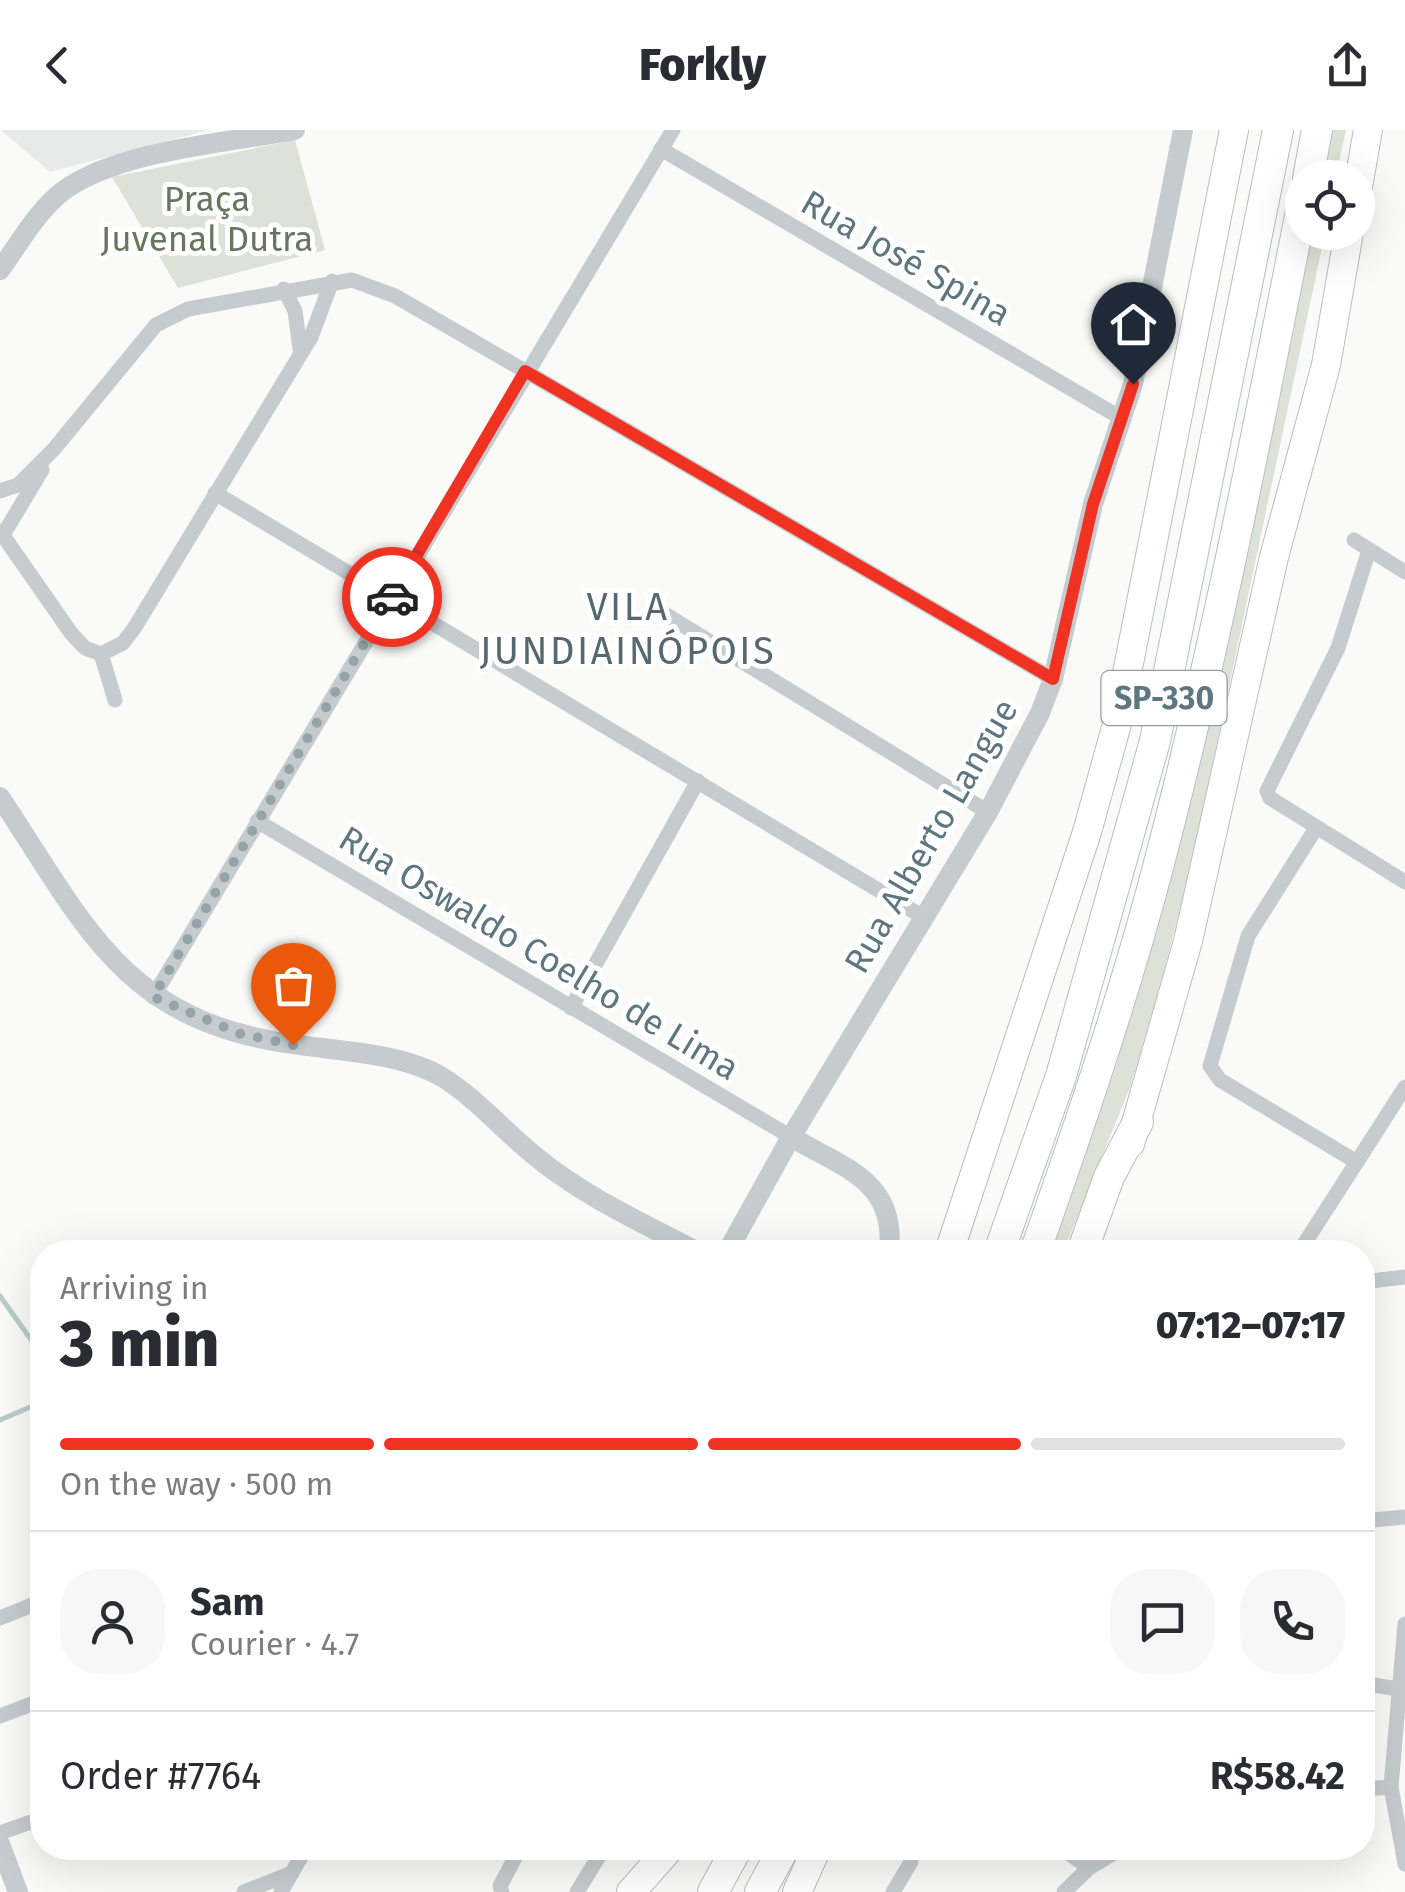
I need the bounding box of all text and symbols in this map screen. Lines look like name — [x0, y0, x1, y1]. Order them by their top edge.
icon: back — [30, 38, 85, 93]
text: Forkly — [639, 38, 766, 92]
icon: share — [1320, 38, 1375, 93]
map controls — [1285, 160, 1375, 250]
button: locate — [1285, 160, 1375, 250]
park label: Praça Juvenal Dutra — [101, 178, 313, 260]
street label: Rua José Spina — [794, 181, 1018, 335]
pin — [1091, 282, 1176, 385]
icon: home — [1106, 297, 1161, 352]
courier — [342, 547, 442, 647]
icon: car — [365, 570, 420, 625]
district label: VILA JUNDIAINÓPOIS — [480, 584, 776, 674]
road number: SP-330 — [1102, 671, 1226, 725]
street label: Rua Alberto Langue — [835, 692, 1027, 980]
street label: Rua Oswaldo Coelho de Lima — [332, 817, 746, 1089]
pin — [251, 943, 336, 1046]
icon: bag — [266, 958, 321, 1013]
text: Arriving in — [60, 1269, 208, 1307]
text: 07:12–07:17 — [1156, 1302, 1345, 1348]
text: 3 min — [60, 1305, 219, 1383]
text: On the way · 500 m — [60, 1465, 333, 1503]
button: person — [60, 1569, 165, 1674]
button: chat — [1110, 1569, 1215, 1674]
button: phone — [1240, 1569, 1345, 1674]
text: Sam — [190, 1579, 265, 1625]
text: Courier · 4.7 — [190, 1625, 359, 1663]
text: Order #7764 — [60, 1753, 261, 1799]
text: R$58.42 — [1210, 1753, 1345, 1799]

